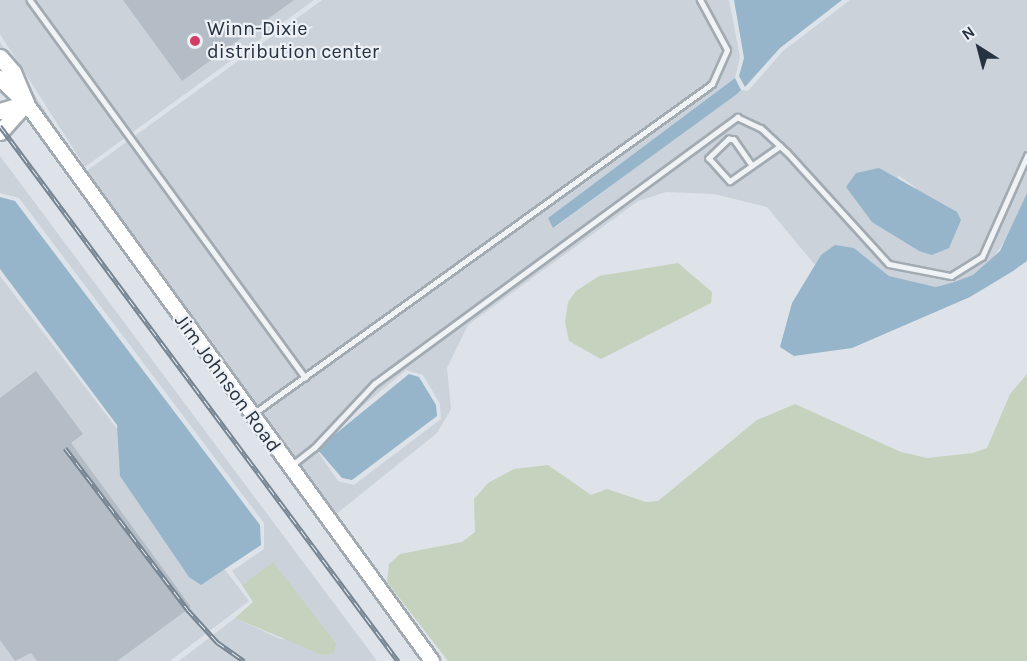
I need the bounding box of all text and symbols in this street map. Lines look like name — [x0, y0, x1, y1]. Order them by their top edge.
place label: Winn-Dixie distribution center — [207, 17, 379, 64]
north arrow — [949, 18, 1009, 78]
text: N — [958, 22, 978, 44]
marker: Winn-Dixie distribution center — [188, 34, 202, 48]
street label: Jim Johnson Road — [170, 309, 286, 457]

